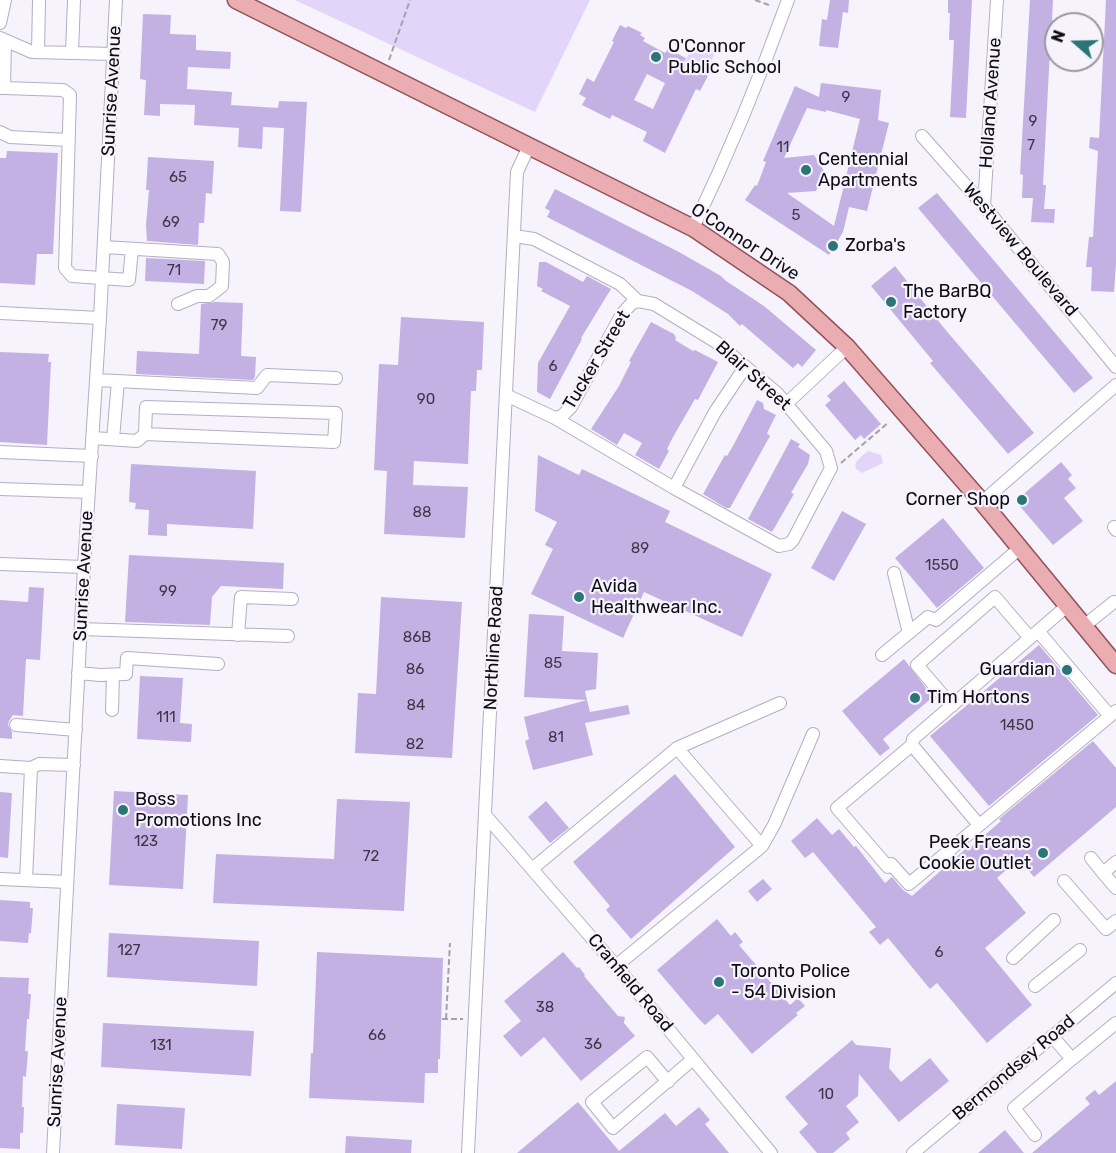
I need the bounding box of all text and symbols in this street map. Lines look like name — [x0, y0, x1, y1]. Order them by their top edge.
north arrow — [1044, 12, 1104, 72]
street label: Sunrise Avenue — [98, 25, 126, 157]
text: N — [1048, 28, 1069, 45]
place label: O'Connor Public School — [668, 36, 781, 78]
street label: Holland Avenue — [976, 37, 1006, 169]
marker: O'Connor Public School — [649, 50, 663, 64]
house number: 9 — [842, 89, 850, 107]
house number: 9 — [1029, 113, 1037, 131]
house number: 7 — [1027, 137, 1035, 155]
house number: 11 — [777, 139, 789, 157]
place label: Centennial Apartments — [818, 149, 918, 192]
marker: Centennial Apartments — [799, 163, 813, 177]
house number: 65 — [169, 169, 187, 187]
street label: Westview Boulevard — [958, 179, 1082, 321]
street label: O'Connor Drive — [687, 199, 803, 285]
house number: 5 — [792, 207, 800, 225]
house number: 69 — [162, 214, 180, 232]
place label: Zorba's — [845, 235, 906, 257]
marker: Zorba's — [826, 239, 840, 253]
house number: 71 — [167, 262, 181, 280]
place label: The BarBQ Factory — [903, 281, 992, 324]
marker: The BarBQ Factory — [884, 295, 898, 309]
street label: Tucker Street — [559, 306, 635, 414]
house number: 79 — [211, 317, 227, 335]
street label: Blair Street — [711, 337, 795, 415]
house number: 6 — [548, 358, 558, 376]
house number: 90 — [417, 391, 435, 409]
place label: Corner Shop — [905, 489, 1010, 511]
marker: Corner Shop — [1015, 493, 1029, 507]
house number: 88 — [412, 504, 432, 522]
street label: Sunrise Avenue — [70, 510, 98, 642]
house number: 89 — [631, 540, 649, 558]
house number: 1550 — [925, 557, 959, 575]
place label: Avida Healthwear Inc. — [591, 576, 722, 618]
house number: 99 — [159, 583, 177, 601]
street label: Northline Road — [480, 585, 508, 711]
marker: Avida Healthwear Inc. — [572, 590, 586, 604]
house number: 86B — [403, 629, 431, 647]
house number: 85 — [544, 655, 562, 673]
place label: Guardian — [979, 659, 1055, 681]
house number: 86 — [406, 661, 424, 679]
marker: Guardian — [1060, 663, 1074, 677]
place label: Tim Hortons — [927, 687, 1030, 709]
marker: Tim Hortons — [908, 691, 922, 705]
house number: 84 — [407, 697, 425, 715]
house number: 111 — [156, 709, 176, 727]
house number: 1450 — [1000, 717, 1034, 735]
house number: 81 — [548, 729, 564, 747]
house number: 82 — [406, 736, 424, 754]
place label: Boss Promotions Inc — [135, 789, 262, 832]
marker: Boss Promotions Inc — [116, 803, 130, 817]
place label: Peek Freans Cookie Outlet — [919, 832, 1031, 874]
house number: 123 — [134, 833, 158, 851]
marker: Peek Freans Cookie Outlet — [1036, 846, 1050, 860]
house number: 72 — [363, 848, 379, 866]
street label: Cranfield Road — [583, 930, 677, 1036]
house number: 127 — [118, 942, 140, 960]
house number: 6 — [934, 944, 944, 962]
place label: Toronto Police - 54 Division — [731, 961, 850, 1004]
marker: Toronto Police - 54 Division — [712, 975, 726, 989]
street label: Sunrise Avenue — [44, 996, 72, 1128]
house number: 38 — [536, 999, 554, 1017]
street label: Bermondsey Road — [949, 1011, 1079, 1125]
house number: 66 — [368, 1027, 386, 1045]
house number: 36 — [584, 1036, 602, 1054]
house number: 131 — [150, 1037, 172, 1055]
house number: 10 — [818, 1086, 834, 1104]

